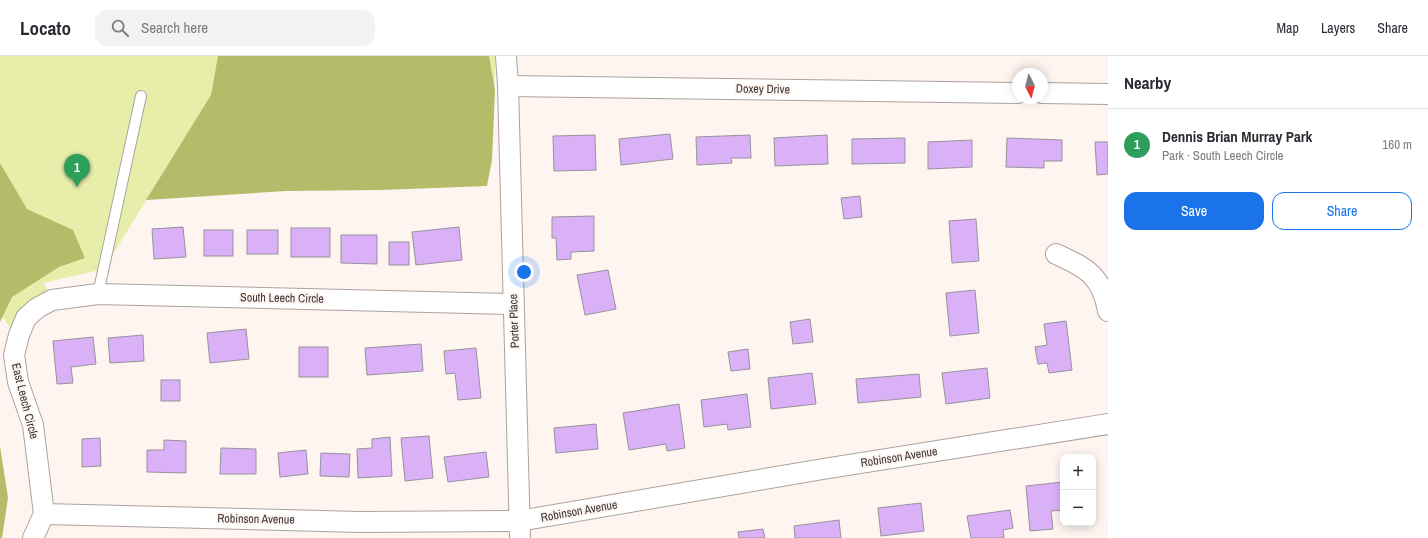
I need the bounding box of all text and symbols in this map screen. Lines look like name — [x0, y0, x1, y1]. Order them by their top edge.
search box — [95, 10, 375, 46]
text: Locato — [20, 15, 71, 41]
icon: search — [109, 17, 131, 39]
text: Search here — [141, 17, 208, 38]
text: Map — [1277, 19, 1299, 37]
text: Layers — [1321, 19, 1355, 37]
text: Share — [1377, 19, 1408, 37]
north arrow — [1012, 68, 1048, 104]
text: Nearby — [1124, 71, 1171, 94]
street label: Doxey Drive — [736, 81, 790, 97]
text: Dennis Brian Murray Park — [1162, 126, 1312, 147]
text: 1 — [1134, 136, 1140, 153]
text: 160 m — [1382, 136, 1412, 153]
text: Park · South Leech Circle — [1162, 147, 1283, 164]
pin: 1 — [64, 154, 90, 187]
button: Save — [1124, 192, 1264, 230]
button: Share — [1272, 192, 1412, 230]
your location — [514, 262, 534, 282]
street label: South Leech Circle — [240, 289, 324, 307]
street label: Porter Place — [505, 294, 523, 348]
street label: East Leech Circle — [8, 361, 42, 441]
street label: Robinson Avenue — [859, 443, 939, 471]
map controls — [1060, 454, 1096, 526]
button: + — [1060, 454, 1096, 490]
button: − — [1060, 490, 1096, 526]
street label: Robinson Avenue — [539, 496, 619, 526]
street label: Robinson Avenue — [217, 510, 295, 528]

